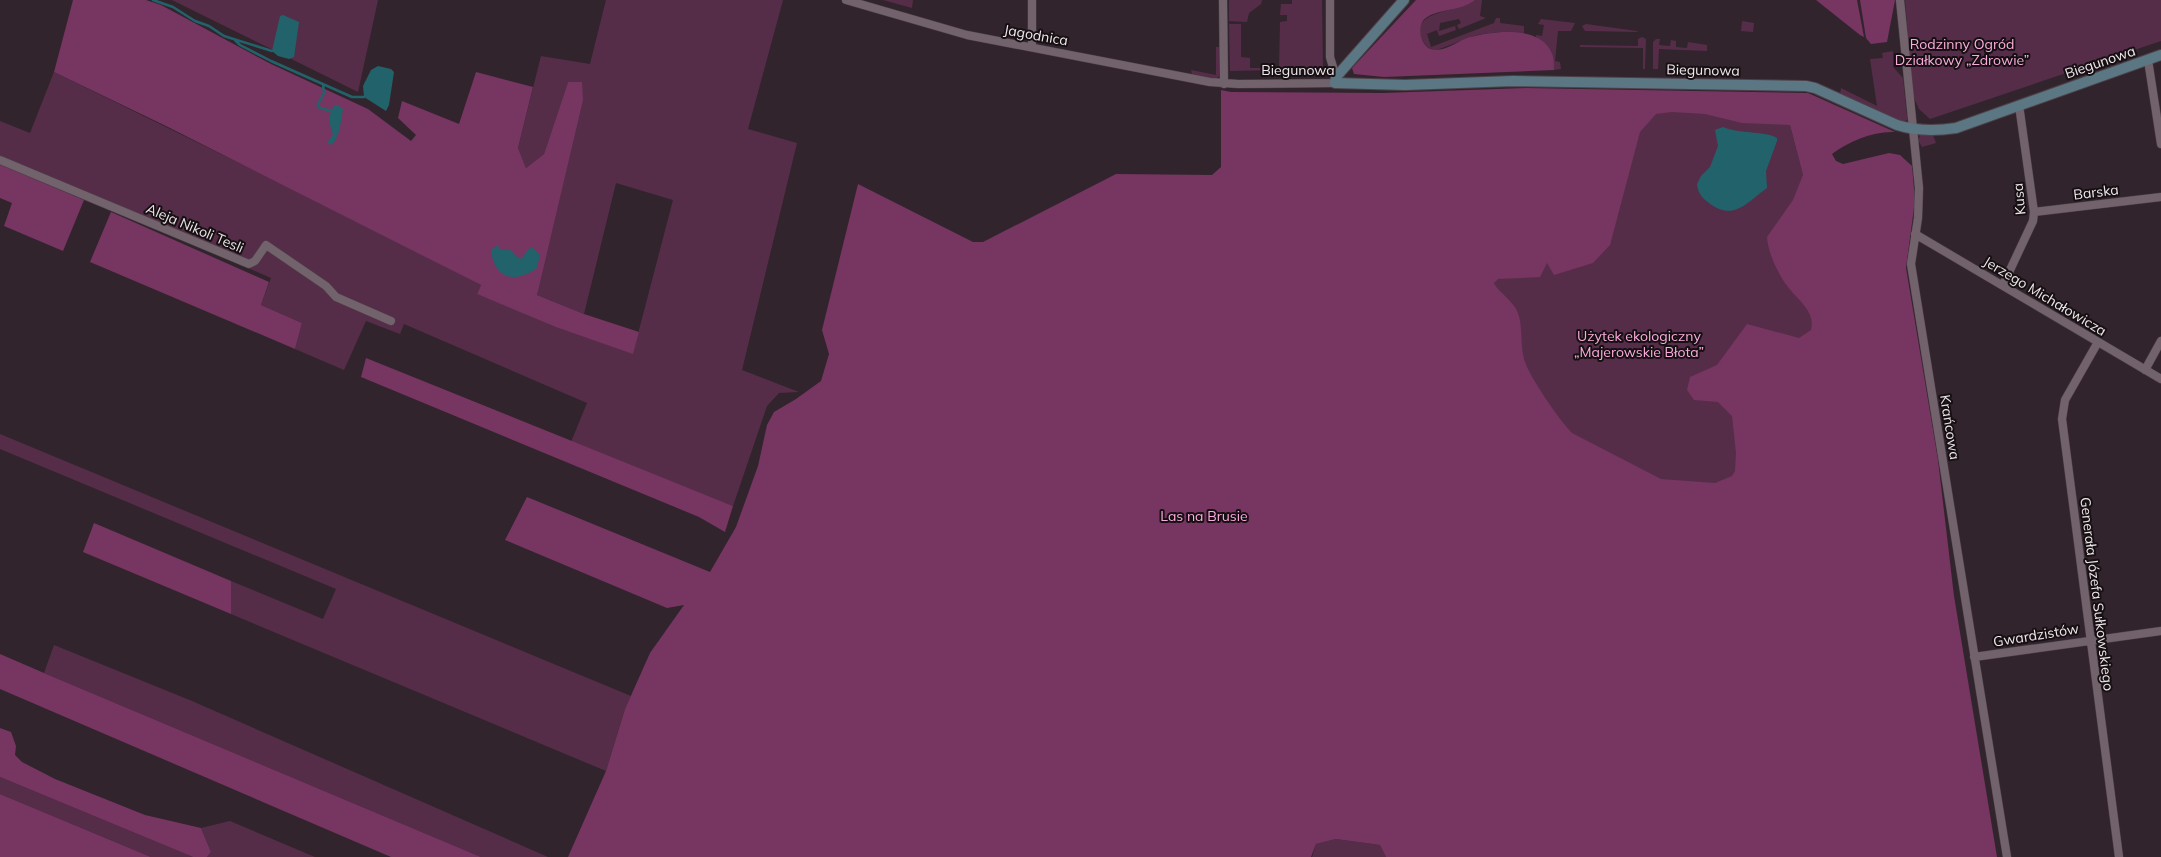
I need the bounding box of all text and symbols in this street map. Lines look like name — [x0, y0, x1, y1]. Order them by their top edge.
street label: Jagodnica — [1003, 21, 1069, 49]
park label: Rodzinny Ogród Działkowy „Zdrowie” — [1895, 35, 2029, 69]
street label: Biegunowa — [2062, 42, 2138, 82]
street label: Biegunowa — [1666, 60, 1740, 80]
street label: Biegunowa — [1261, 61, 1335, 79]
street label: Barska — [2072, 180, 2120, 204]
street label: Kusa — [2009, 182, 2029, 216]
street label: Aleja Nikoli Tesli — [143, 199, 247, 257]
street label: Jerzego Michałowicza — [1980, 252, 2110, 340]
park label: Użytek ekologiczny „Majerowskie Błota” — [1574, 327, 1704, 361]
street label: Krańcowa — [1936, 393, 1964, 461]
street label: Generała Józefa Sułkowskiego — [2076, 496, 2118, 692]
park label: Las na Brusie — [1160, 507, 1248, 525]
street label: Gwardzistów — [1992, 619, 2080, 651]

